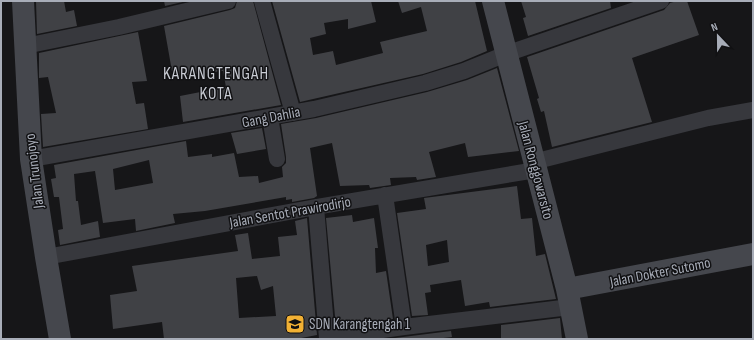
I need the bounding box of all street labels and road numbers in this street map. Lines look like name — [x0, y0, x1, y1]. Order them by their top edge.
street label: Gang Dahlia — [240, 102, 302, 132]
street label: Jalan Ronggowarsito — [513, 118, 558, 221]
street label: Jalan Trunojoyo — [20, 133, 49, 210]
street label: Jalan Sentot Prawirodirjo — [227, 192, 352, 233]
street label: Jalan Dokter Sutomo — [607, 253, 712, 292]

